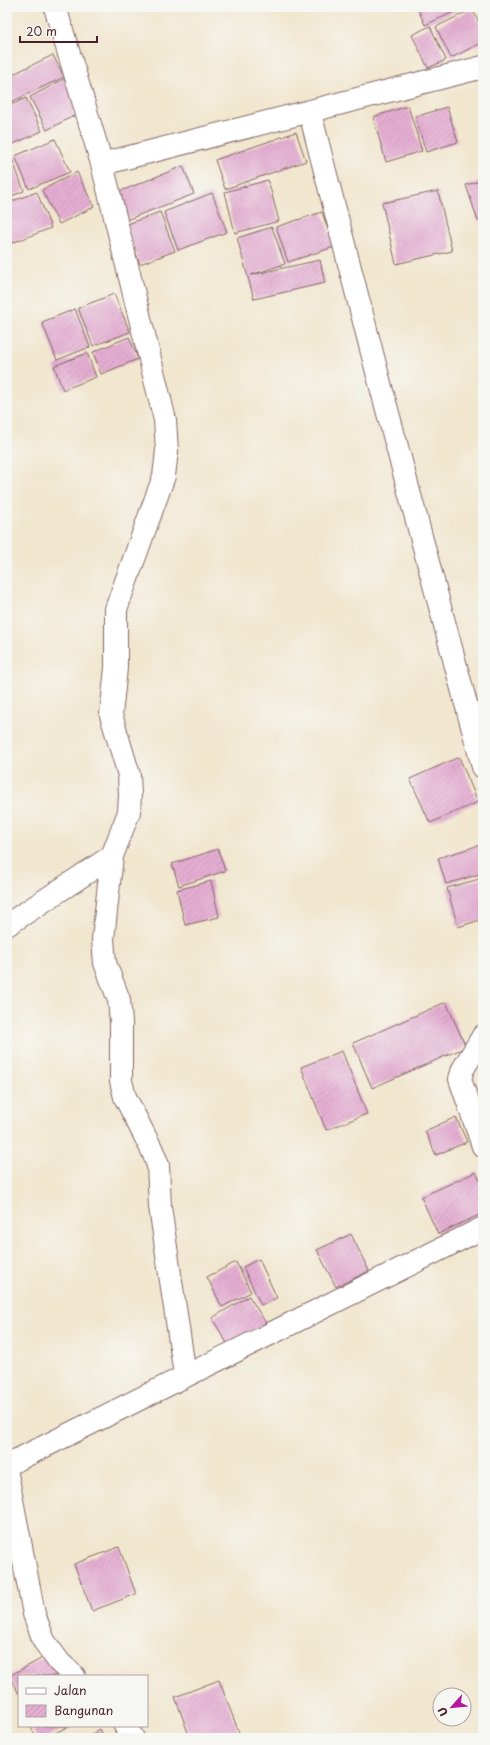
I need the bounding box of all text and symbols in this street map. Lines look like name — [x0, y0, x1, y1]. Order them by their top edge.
scale bar — [20, 18, 97, 44]
text: 20 m — [26, 22, 57, 40]
legend — [18, 1675, 148, 1727]
text: Jalan — [54, 1681, 87, 1699]
north arrow — [432, 1687, 472, 1727]
text: Bangunan — [54, 1701, 113, 1719]
text: U — [433, 1704, 452, 1719]

